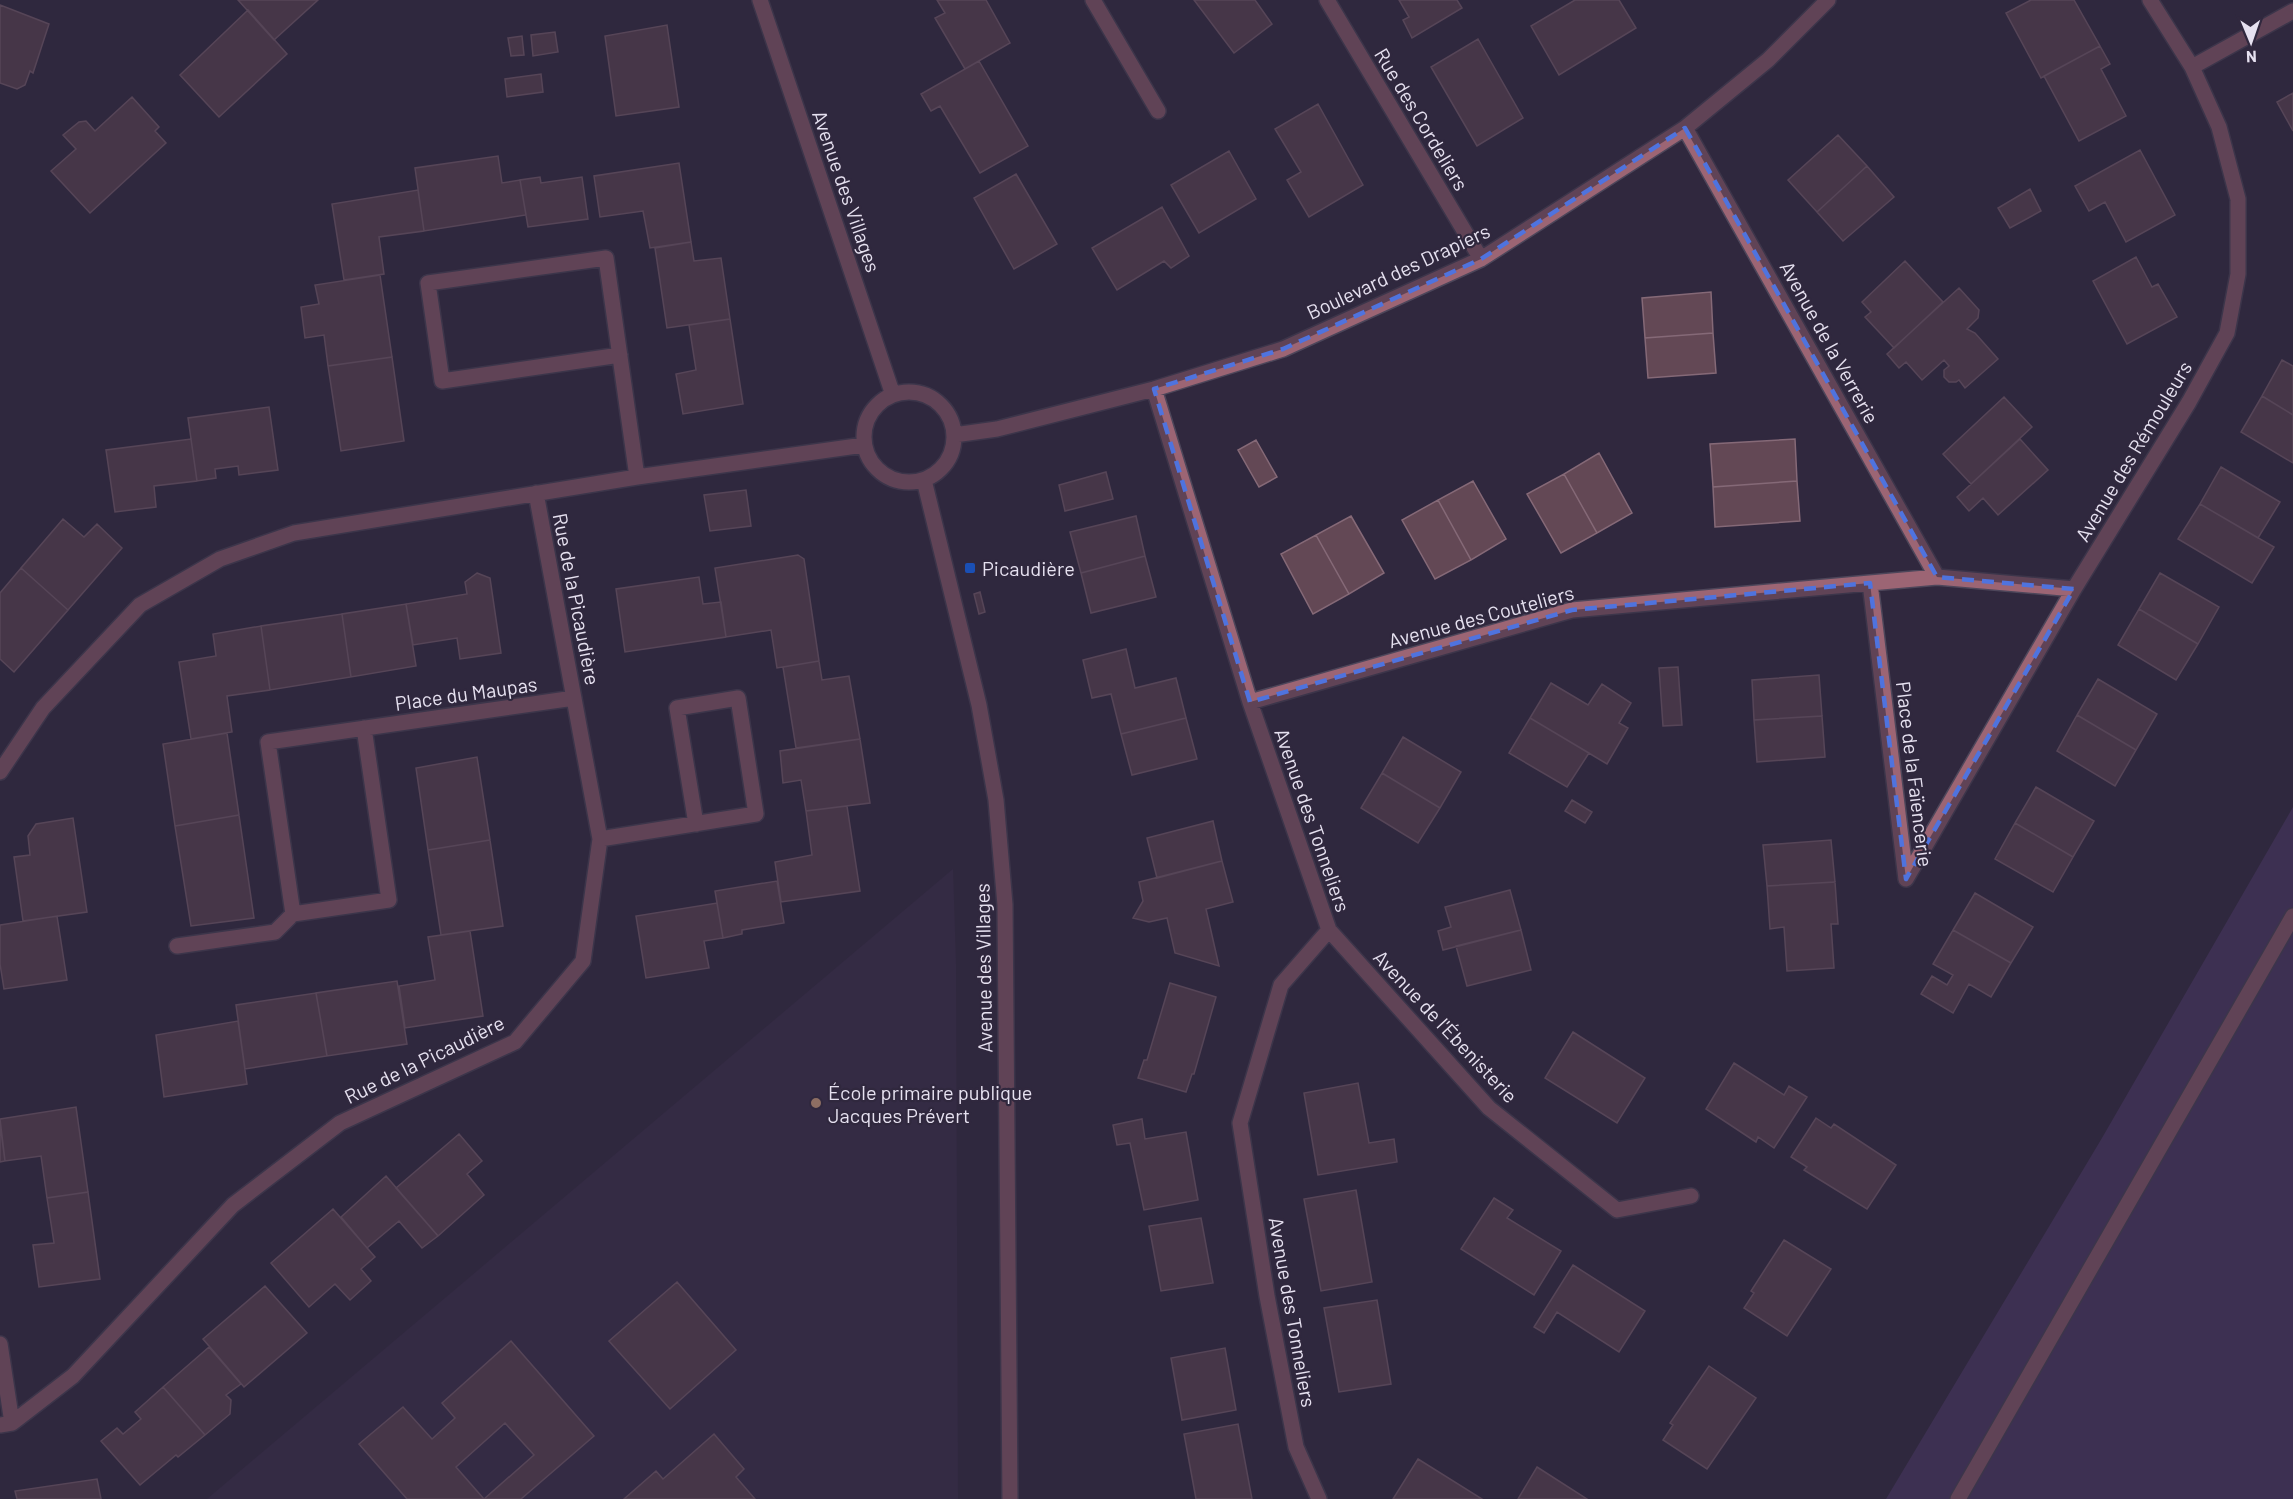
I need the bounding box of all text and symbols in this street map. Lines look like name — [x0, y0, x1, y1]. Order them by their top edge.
north arrow — [2221, 12, 2281, 72]
street label: Rue des Cordeliers — [1370, 44, 1474, 194]
text: N — [2246, 48, 2257, 67]
street label: Avenue des Villages — [808, 107, 886, 275]
street label: Boulevard des Drapiers — [1303, 218, 1493, 324]
street label: Avenue de la Verrerie — [1775, 257, 1885, 427]
street label: Avenue des Rémouleurs — [2070, 356, 2196, 546]
street label: Rue de la Picaudière — [549, 511, 605, 687]
place label: Picaudière — [982, 556, 1075, 580]
marker: Picaudière — [963, 561, 977, 575]
street label: Avenue des Couteliers — [1386, 580, 1576, 652]
street label: Place du Maupas — [393, 671, 539, 715]
street label: Place de la Faïencerie — [1892, 680, 1938, 868]
street label: Avenue des Tonneliers — [1270, 725, 1356, 915]
street label: Avenue des Villages — [970, 883, 996, 1053]
street label: Avenue de l'Ébenisterie — [1369, 945, 1523, 1107]
street label: Rue de la Picaudière — [340, 1010, 508, 1108]
place label: École primaire publique Jacques Prévert — [828, 1080, 1033, 1127]
marker: École primaire publique Jacques Prévert — [809, 1096, 823, 1110]
street label: Avenue des Tonneliers — [1264, 1215, 1322, 1409]

